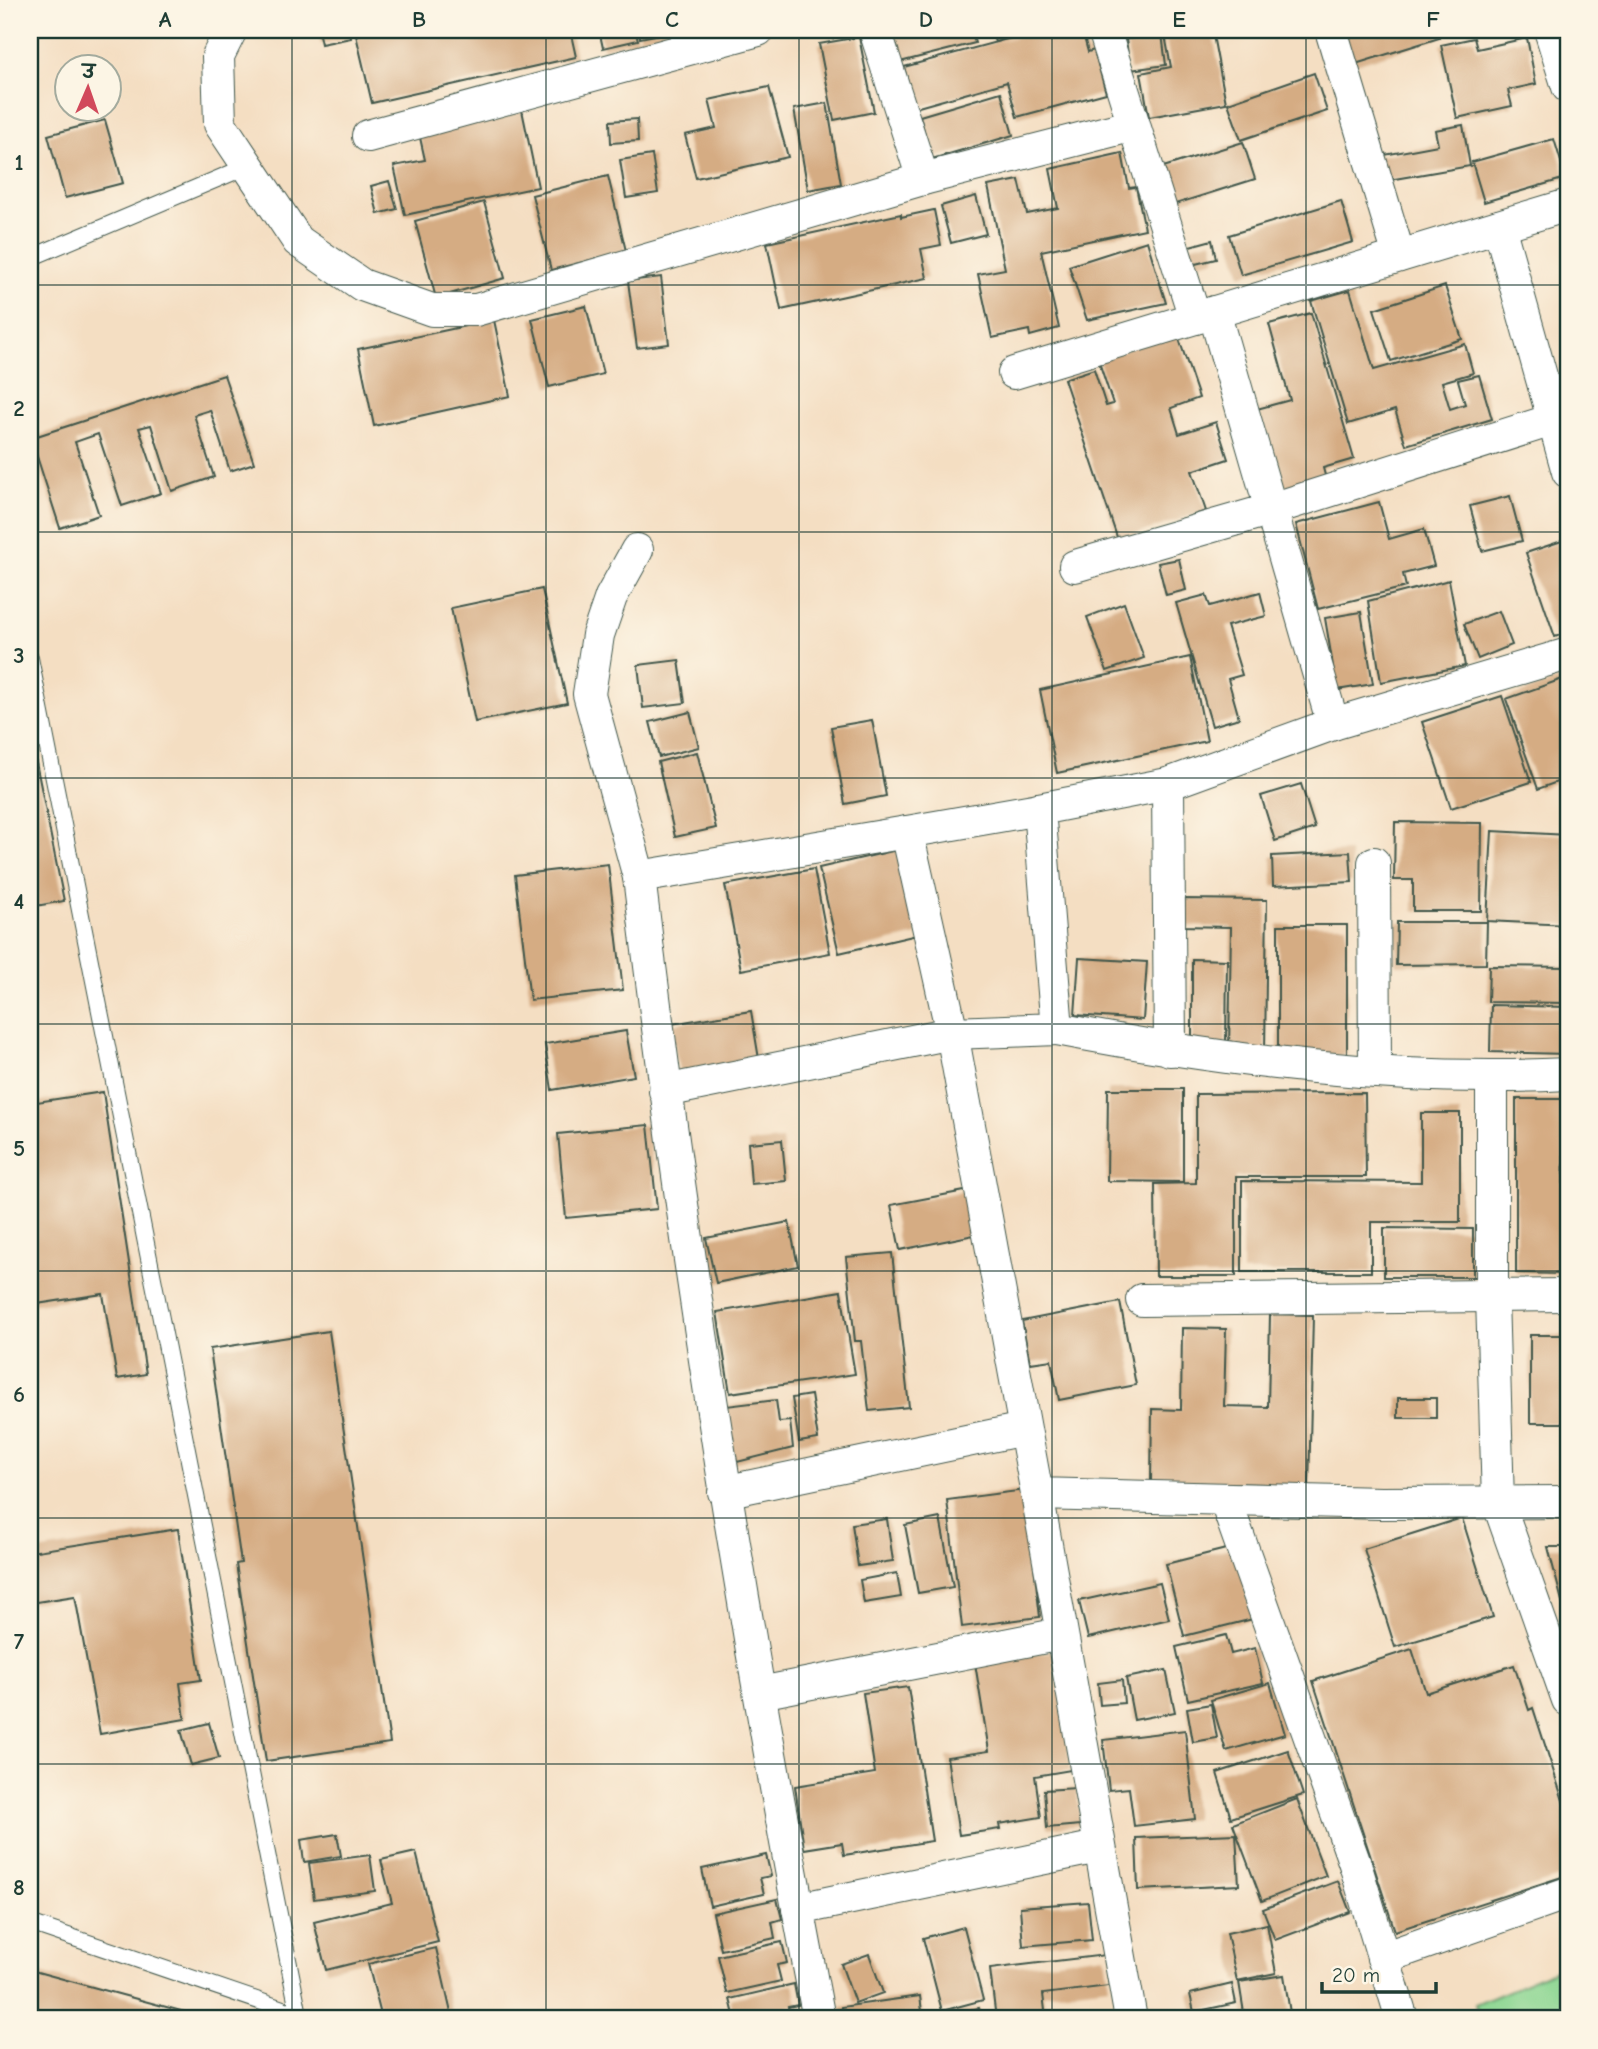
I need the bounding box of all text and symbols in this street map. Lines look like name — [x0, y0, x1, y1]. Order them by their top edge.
text: A — [159, 6, 172, 33]
text: B — [412, 6, 426, 33]
text: C — [665, 6, 679, 33]
text: D — [919, 6, 933, 33]
text: E — [1172, 6, 1186, 33]
text: F — [1426, 6, 1440, 33]
north arrow — [52, 52, 122, 122]
text: उ — [80, 61, 98, 83]
text: 1 — [14, 149, 24, 176]
text: 2 — [13, 395, 25, 422]
text: 3 — [13, 642, 25, 669]
text: 4 — [14, 888, 25, 915]
text: 5 — [13, 1135, 25, 1162]
text: 6 — [13, 1381, 25, 1408]
text: 7 — [14, 1628, 25, 1655]
text: 8 — [13, 1874, 25, 1901]
scale bar — [1322, 1951, 1435, 1995]
text: 20 m — [1332, 1963, 1380, 1987]

